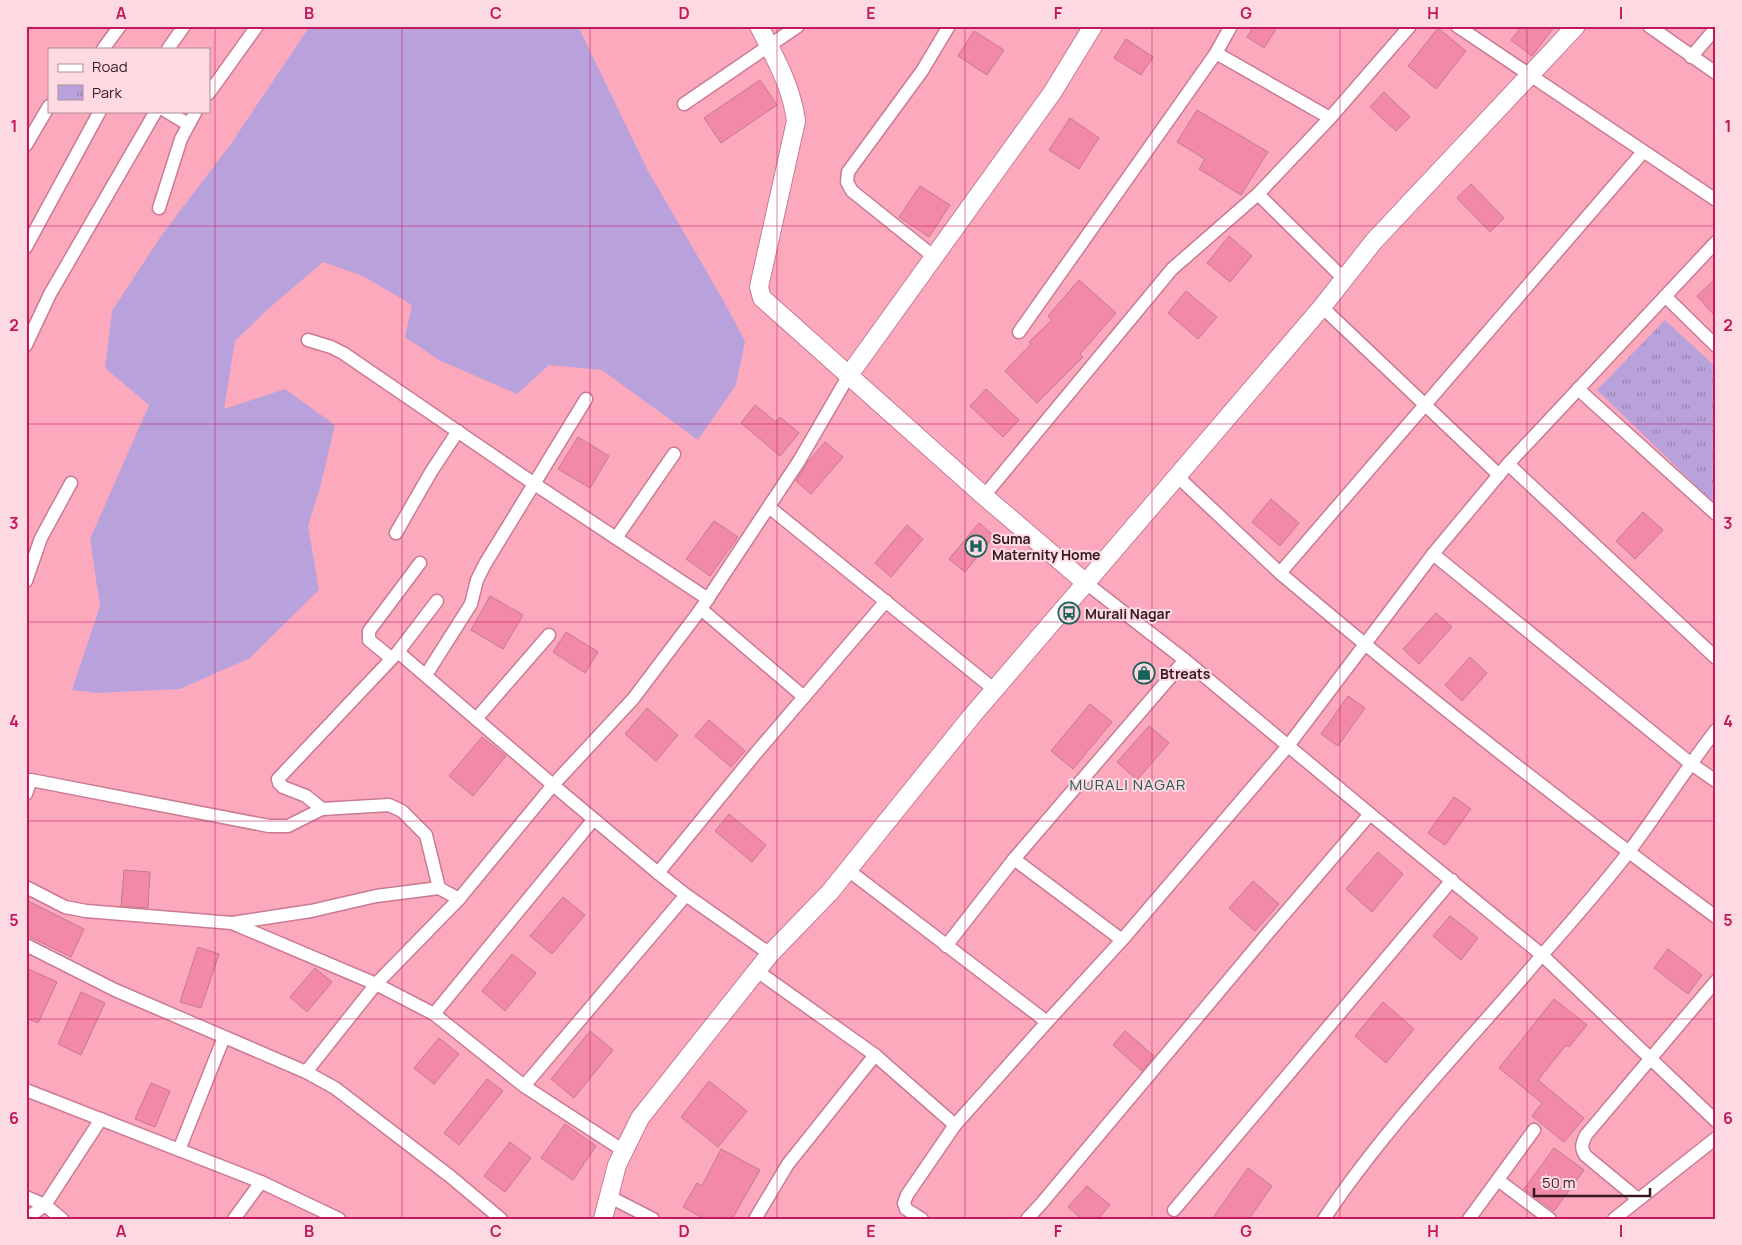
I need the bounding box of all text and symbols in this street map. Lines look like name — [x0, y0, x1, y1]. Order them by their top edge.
text: A — [116, 2, 127, 24]
text: B — [304, 2, 314, 24]
text: C — [490, 2, 502, 24]
text: D — [678, 2, 690, 24]
text: E — [866, 2, 876, 24]
text: F — [1054, 2, 1063, 24]
text: G — [1240, 2, 1252, 24]
text: H — [1427, 2, 1439, 24]
text: I — [1619, 2, 1623, 24]
legend — [48, 48, 210, 112]
text: Road — [92, 56, 128, 77]
text: Park — [92, 82, 122, 103]
text: 1 — [10, 115, 18, 137]
text: 1 — [1724, 115, 1732, 137]
text: 2 — [9, 314, 19, 336]
text: 2 — [1723, 314, 1733, 336]
text: 3 — [9, 512, 19, 534]
text: 3 — [1723, 512, 1733, 534]
place label: Suma Maternity Home — [992, 529, 1101, 564]
hospital icon: Suma Maternity Home — [964, 534, 988, 558]
bus stop icon: Murali Nagar — [1057, 601, 1081, 625]
place label: Murali Nagar — [1085, 604, 1171, 623]
shop icon: Btreats — [1132, 661, 1156, 685]
place label: Btreats — [1160, 664, 1211, 683]
text: 4 — [9, 710, 19, 732]
text: 4 — [1723, 710, 1733, 732]
district label: MURALI NAGAR — [1070, 774, 1186, 795]
text: 5 — [9, 909, 19, 931]
text: 5 — [1723, 909, 1733, 931]
text: 6 — [9, 1107, 19, 1129]
text: 6 — [1723, 1107, 1733, 1129]
scale bar — [1534, 1165, 1651, 1197]
text: 50 m — [1542, 1172, 1576, 1193]
text: A — [116, 1220, 127, 1242]
text: B — [304, 1220, 314, 1242]
text: C — [490, 1220, 502, 1242]
text: D — [678, 1220, 690, 1242]
text: E — [866, 1220, 876, 1242]
text: F — [1054, 1220, 1063, 1242]
text: G — [1240, 1220, 1252, 1242]
text: H — [1427, 1220, 1439, 1242]
text: I — [1619, 1220, 1623, 1242]

